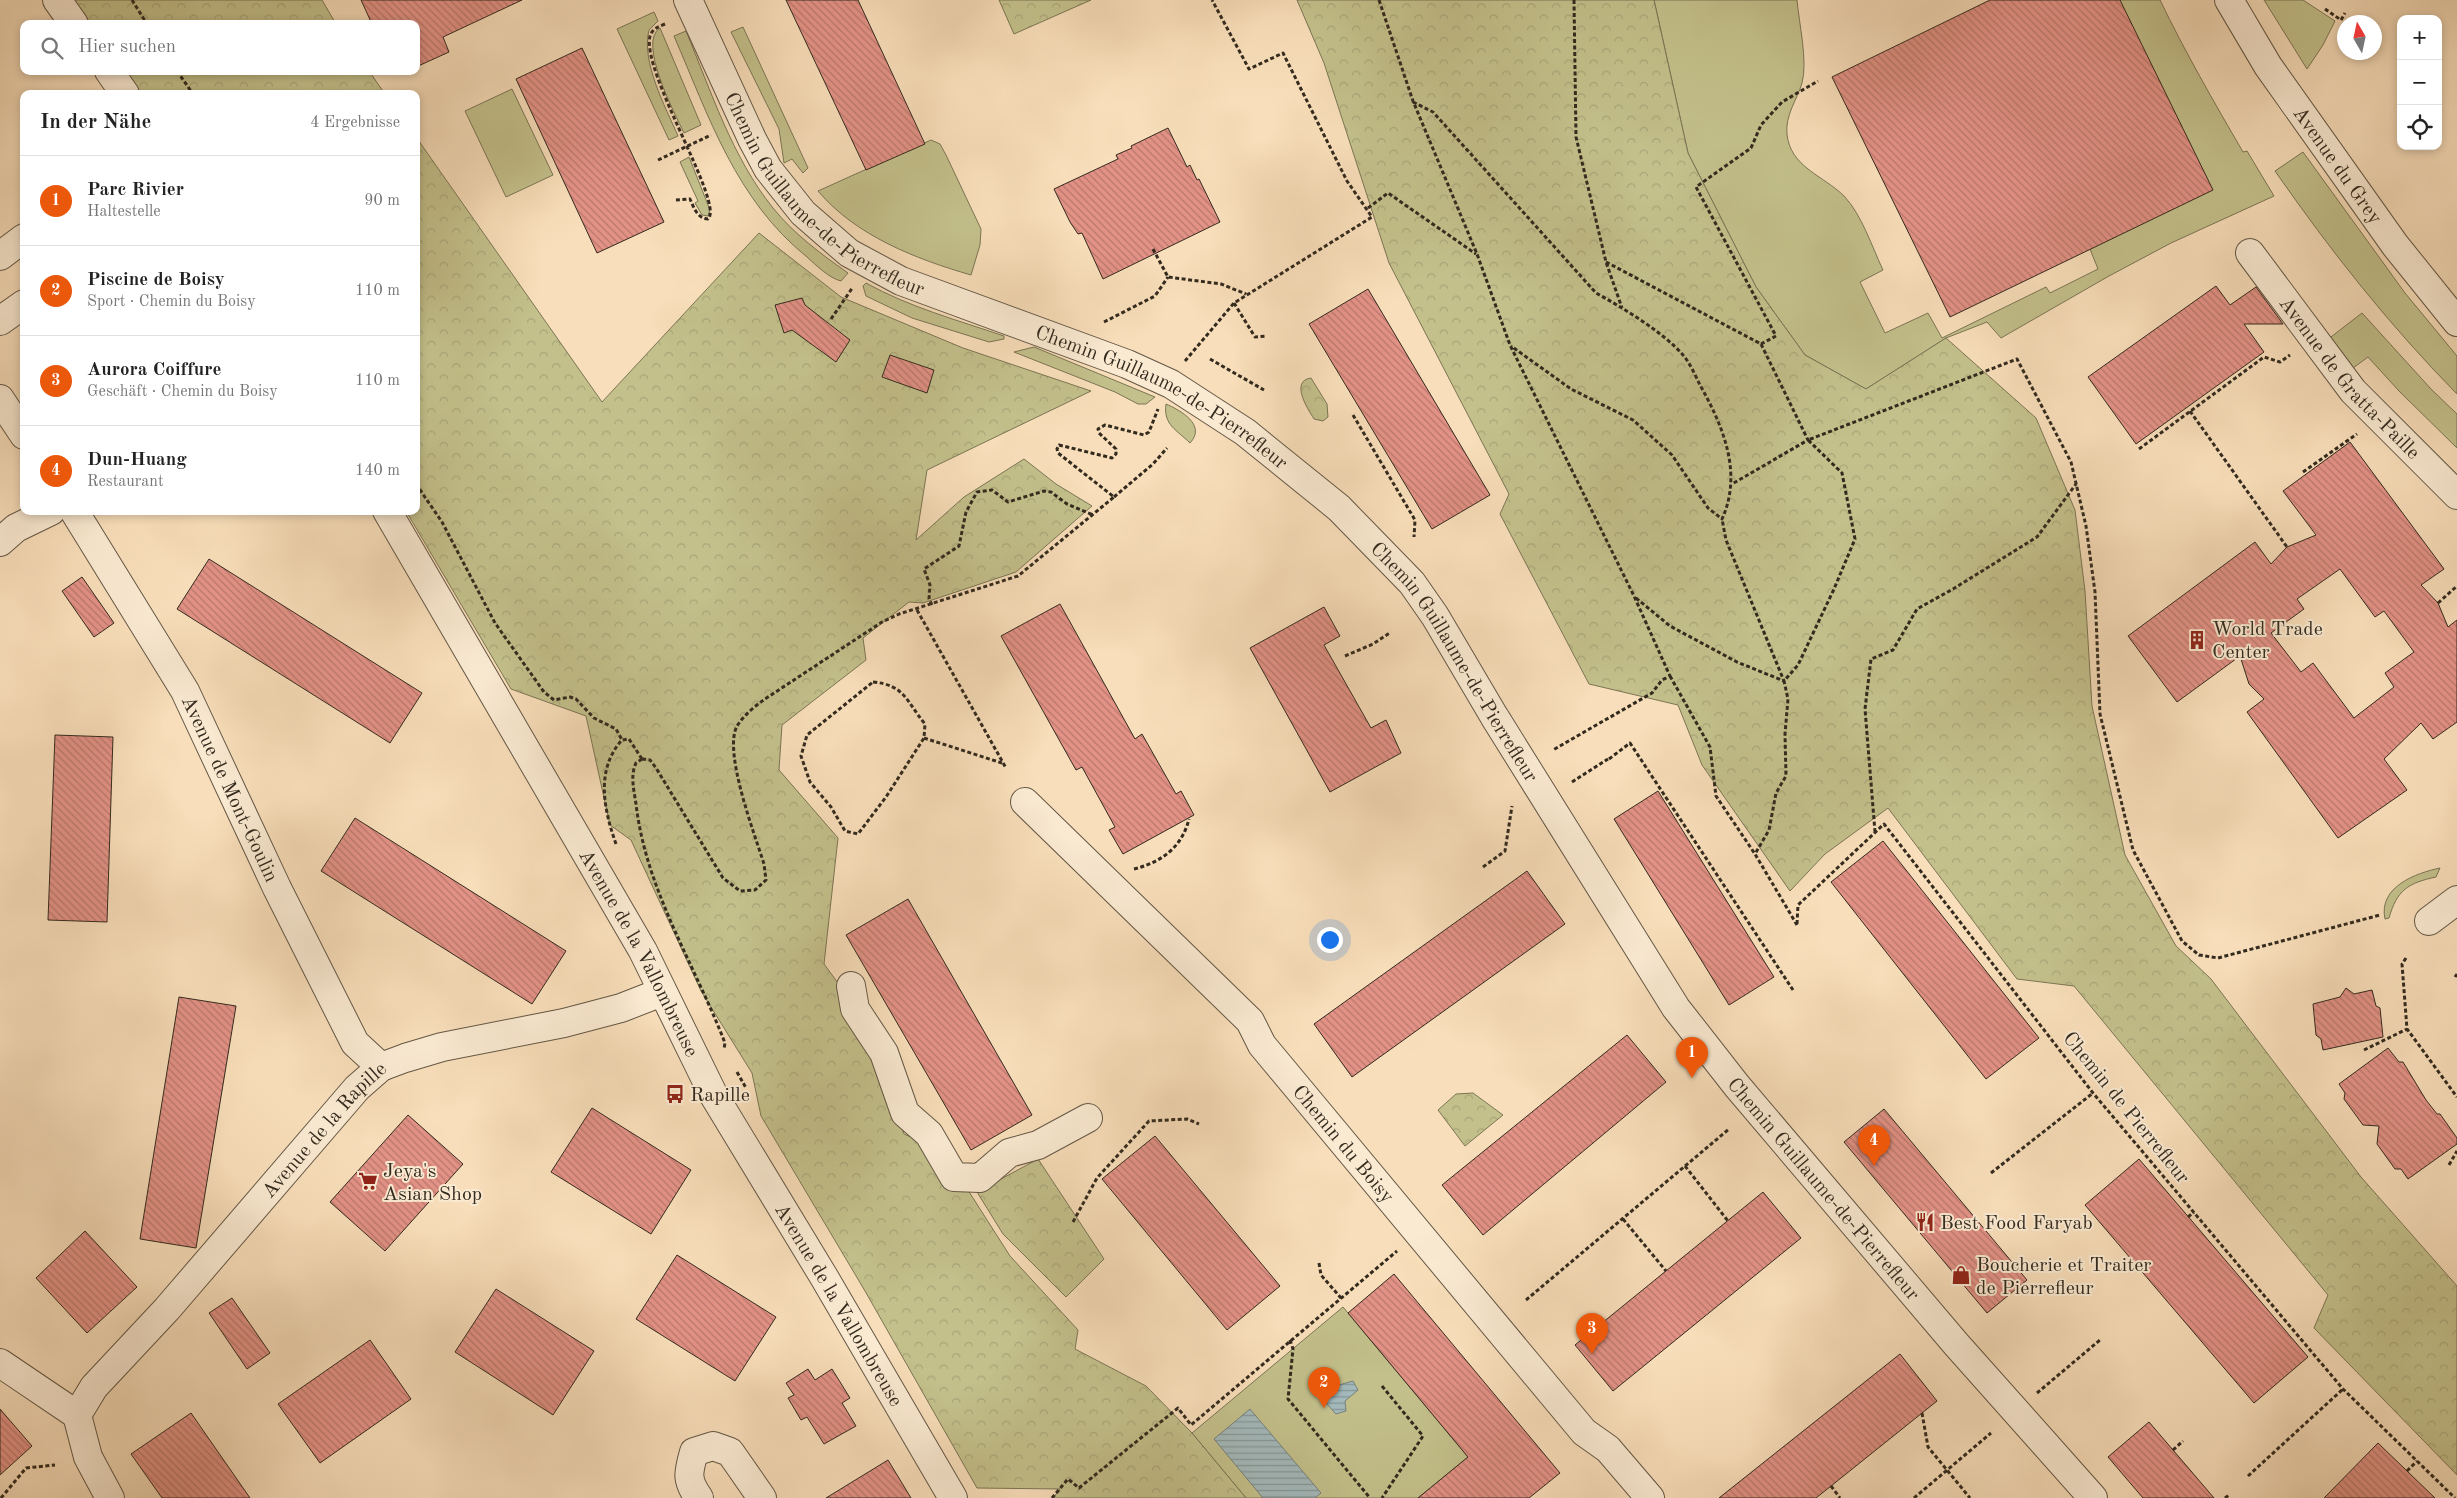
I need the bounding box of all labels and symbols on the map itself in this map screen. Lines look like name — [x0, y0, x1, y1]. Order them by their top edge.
north arrow — [2337, 15, 2382, 60]
street label: Chemin Guillaume-de-Pierrefleur — [720, 90, 927, 301]
street label: Avenue du Grey — [2288, 104, 2385, 229]
street label: Avenue de Gratta-Paille — [2274, 294, 2423, 464]
street label: Chemin Guillaume-de-Pierrefleur — [1032, 323, 1290, 474]
street label: Chemin Guillaume-de-Pierrefleur — [1366, 539, 1541, 786]
place label: World Trade Center — [2212, 620, 2323, 663]
building icon: World Trade Center — [2186, 629, 2208, 651]
street label: Avenue de Mont-Goulin — [177, 693, 281, 886]
street label: Avenue de la Vallombreuse — [574, 847, 701, 1060]
your location — [1317, 927, 1343, 953]
street label: Chemin de Pierrefleur — [2058, 1029, 2193, 1188]
pin: 1 — [1676, 1037, 1708, 1078]
street label: Avenue de la Rapille — [259, 1059, 391, 1203]
street label: Chemin Guillaume-de-Pierrefleur — [1723, 1075, 1922, 1305]
street label: Chemin du Boisy — [1288, 1082, 1397, 1208]
bus stop icon: Rapille — [664, 1083, 686, 1105]
place label: Rapille — [690, 1086, 750, 1106]
pin: 4 — [1858, 1125, 1890, 1166]
place label: Jeya's Asian Shop — [383, 1162, 482, 1205]
supermarket icon: Jeya's Asian Shop — [357, 1170, 379, 1192]
street label: Avenue de la Vallombreuse — [770, 1201, 905, 1411]
restaurant icon: Best Food Faryab — [1914, 1211, 1936, 1233]
place label: Best Food Faryab — [1940, 1214, 2093, 1234]
place label: Boucherie et Traiter de Pierrefleur — [1976, 1256, 2152, 1299]
shop icon: Boucherie et Traiter de Pierrefleur — [1950, 1264, 1972, 1286]
pin: 3 — [1576, 1313, 1608, 1354]
pin: 2 — [1308, 1367, 1340, 1408]

